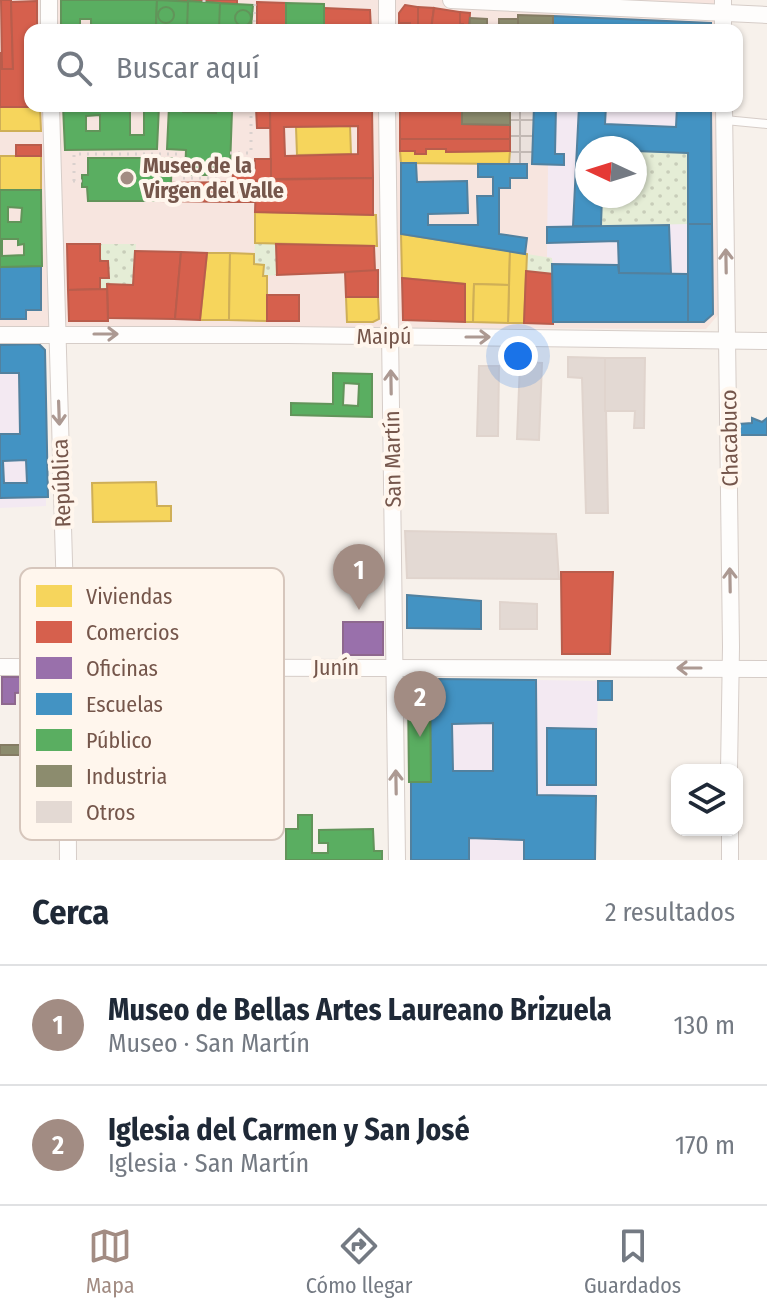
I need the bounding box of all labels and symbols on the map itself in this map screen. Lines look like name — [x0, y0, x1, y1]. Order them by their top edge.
north arrow — [575, 136, 647, 208]
place label: Museo de la Virgen del Valle — [142, 152, 284, 204]
marker: Museo de la Virgen del Valle — [118, 169, 136, 187]
one-way arrow — [719, 248, 734, 275]
street label: Maipú — [356, 323, 412, 350]
one-way arrow — [92, 327, 119, 342]
one-way arrow — [464, 329, 491, 345]
your location — [498, 336, 538, 376]
one-way arrow — [383, 369, 399, 396]
street label: Chacabuco — [715, 389, 744, 487]
one-way arrow — [51, 399, 66, 426]
street label: San Martín — [378, 410, 407, 508]
street label: República — [46, 438, 77, 528]
pin: 1 — [333, 544, 385, 610]
one-way arrow — [722, 567, 738, 594]
legend — [20, 568, 284, 840]
text: Viviendas — [86, 583, 172, 610]
text: Comercios — [86, 619, 179, 646]
street label: Junín — [313, 654, 359, 681]
text: Oficinas — [86, 655, 158, 682]
one-way arrow — [676, 660, 703, 676]
pin: 2 — [394, 671, 446, 737]
text: Escuelas — [86, 691, 163, 718]
text: Público — [86, 727, 152, 754]
text: Industria — [86, 763, 167, 790]
one-way arrow — [389, 769, 404, 796]
text: Otros — [86, 799, 135, 826]

